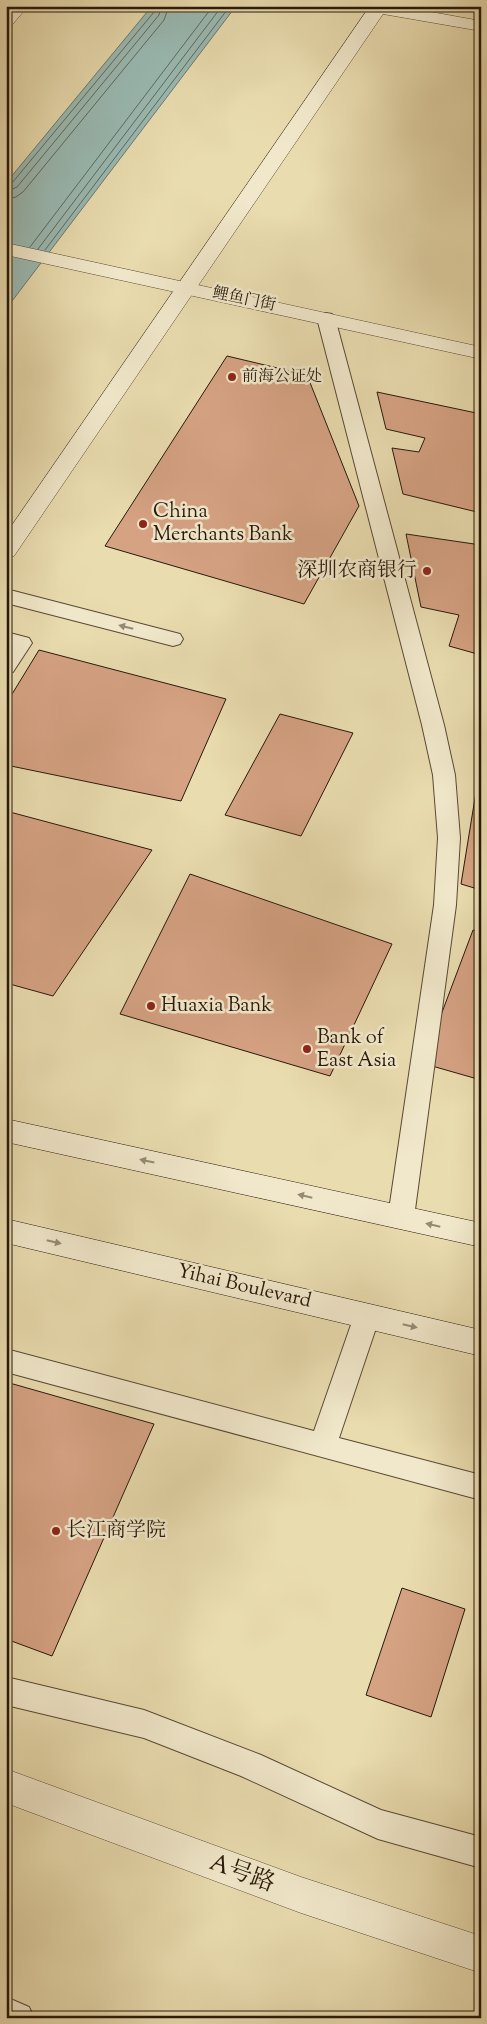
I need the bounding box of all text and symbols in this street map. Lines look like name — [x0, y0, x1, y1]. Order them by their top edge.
street label: 鲤鱼门街 — [210, 282, 278, 318]
place label: 前海公证处 — [242, 366, 322, 389]
marker: 前海公证处 — [226, 371, 238, 383]
place label: China Merchants Bank — [153, 498, 293, 550]
marker: China Merchants Bank — [137, 518, 149, 530]
place label: 深圳农商银行 — [297, 557, 417, 586]
marker: 深圳农商银行 — [421, 565, 433, 577]
one-way arrow — [118, 622, 133, 630]
place label: Huaxia Bank — [161, 992, 272, 1021]
marker: Huaxia Bank — [145, 1000, 157, 1012]
place label: Bank of East Asia — [317, 1024, 396, 1076]
marker: Bank of East Asia — [301, 1043, 313, 1055]
one-way arrow — [139, 1157, 154, 1165]
one-way arrow — [298, 1192, 313, 1200]
one-way arrow — [426, 1221, 441, 1229]
one-way arrow — [46, 1238, 61, 1246]
street label: Yihai Boulevard — [174, 1257, 314, 1317]
one-way arrow — [403, 1322, 418, 1330]
place label: 长江商学院 — [66, 1517, 166, 1546]
marker: 长江商学院 — [50, 1525, 62, 1537]
street label: A号路 — [204, 1846, 280, 1902]

